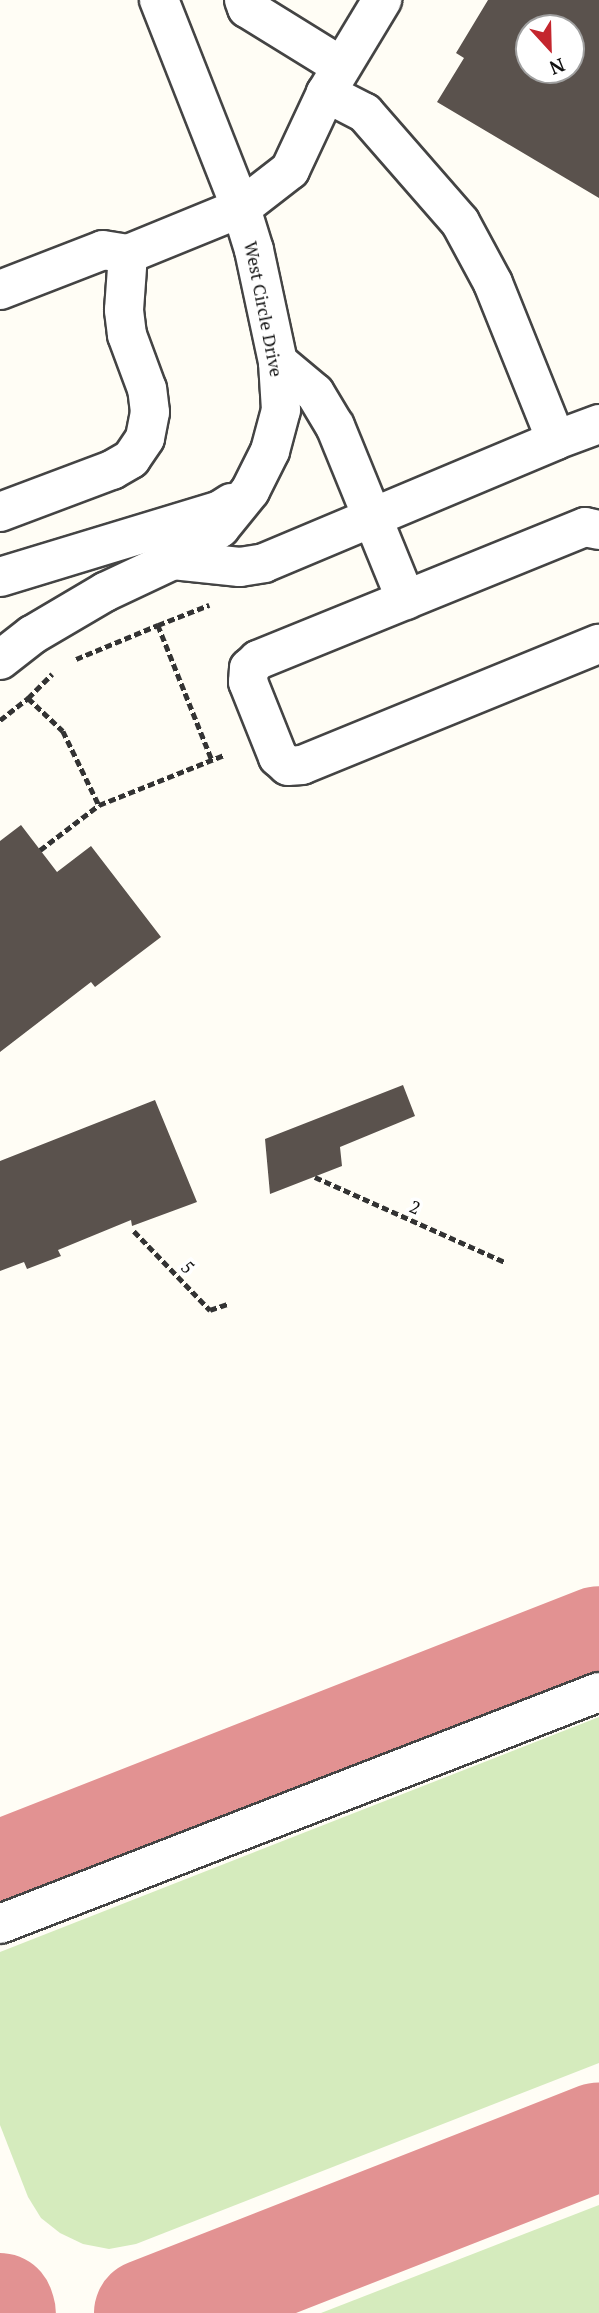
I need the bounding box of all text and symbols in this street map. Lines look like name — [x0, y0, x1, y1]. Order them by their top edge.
north arrow — [515, 14, 585, 84]
text: N — [546, 53, 569, 81]
street label: West Circle Drive — [240, 239, 288, 379]
street label: 2 — [406, 1195, 424, 1219]
street label: 5 — [177, 1256, 199, 1278]

